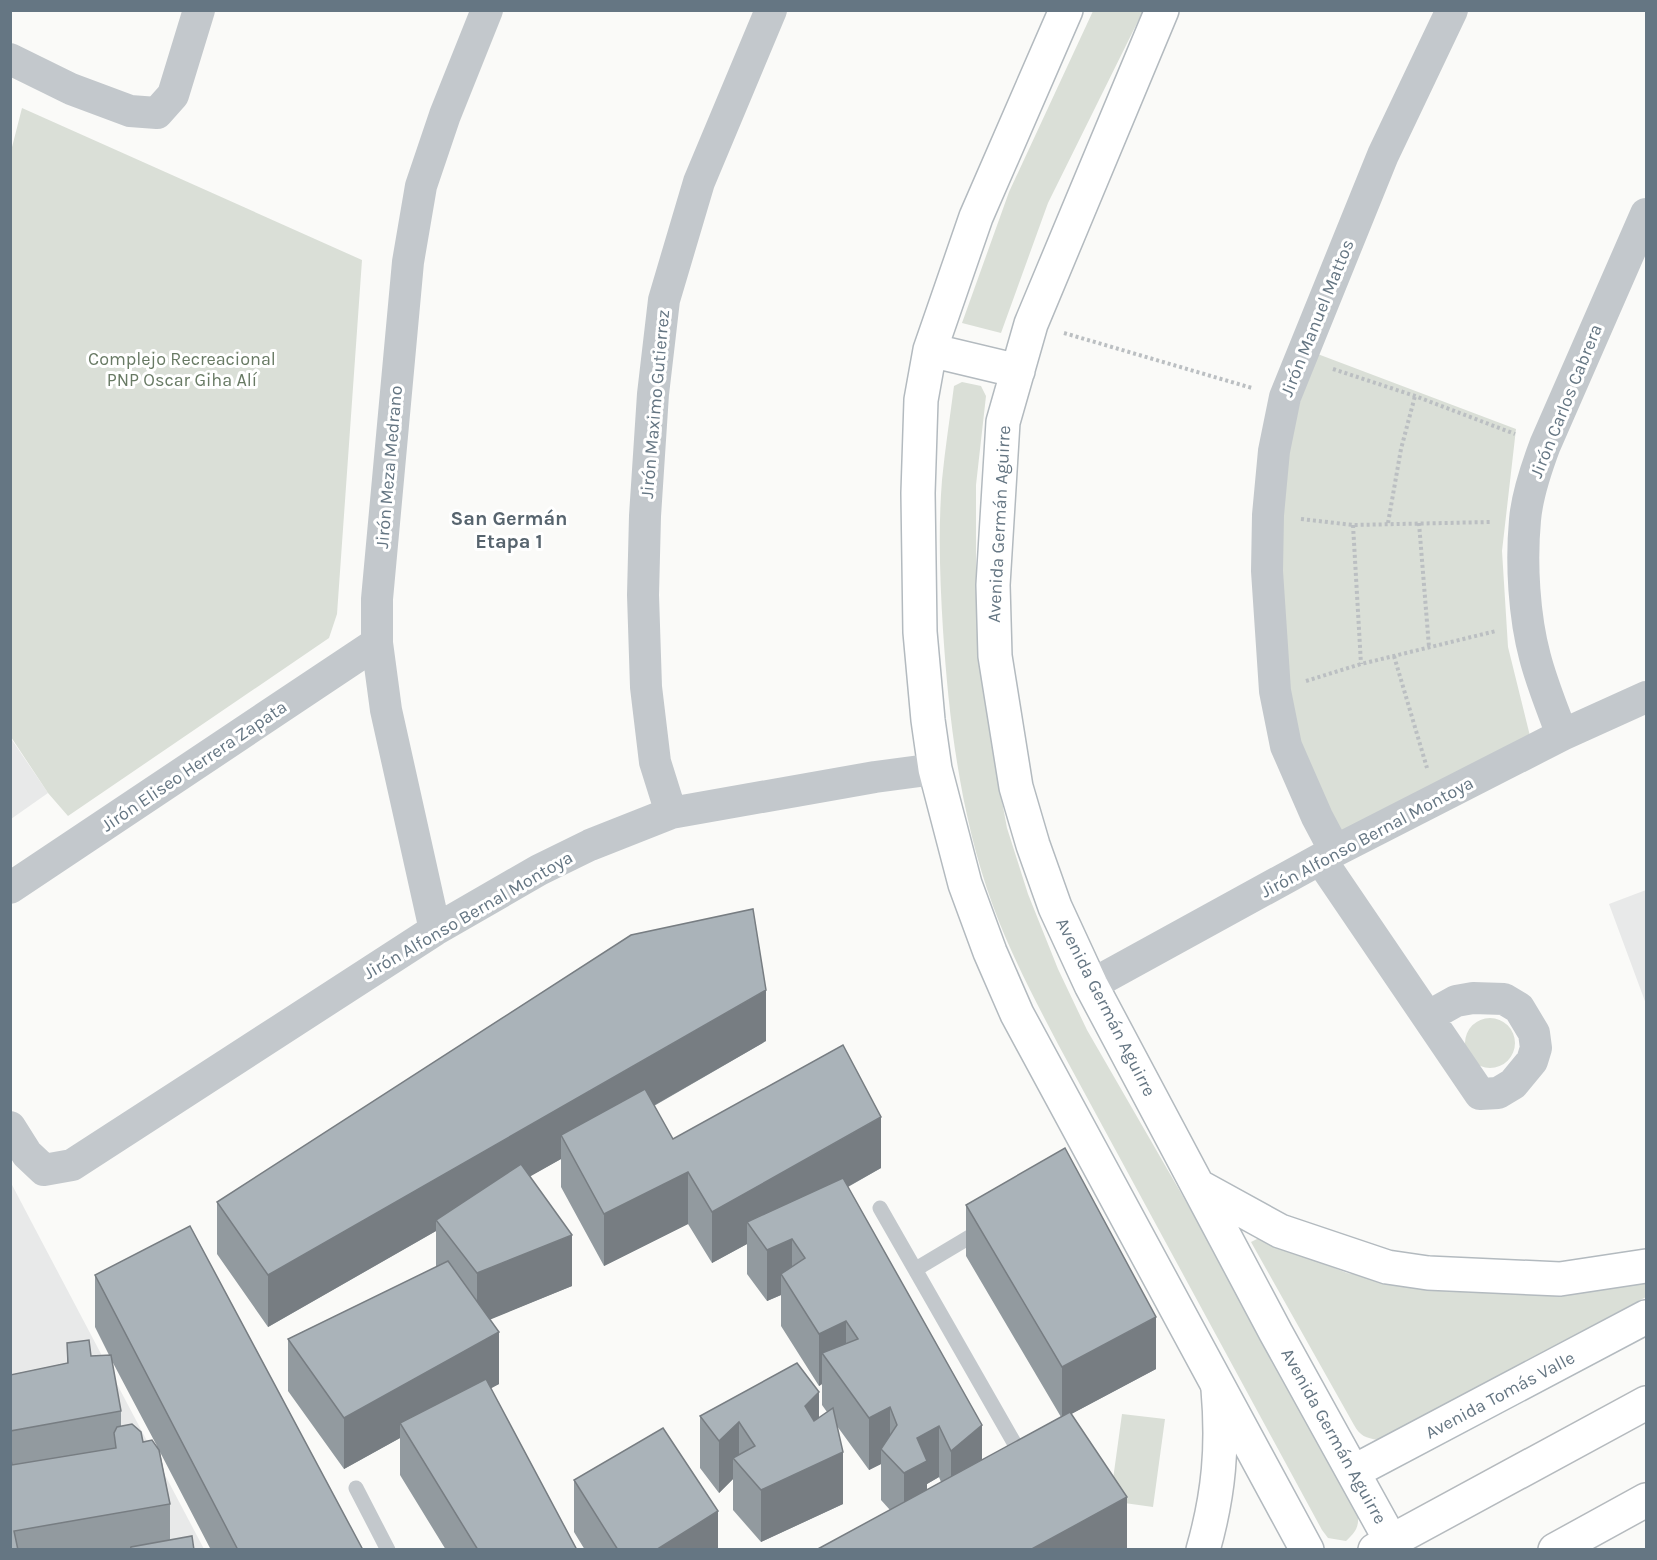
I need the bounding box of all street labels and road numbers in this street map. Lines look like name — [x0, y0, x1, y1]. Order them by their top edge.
street label: Jirón Manuel Mattos — [1275, 236, 1359, 400]
street label: Jirón Maximo Gutierrez — [636, 309, 674, 499]
street label: Jirón Carlos Cabrera — [1525, 321, 1607, 481]
street label: Jirón Meza Medrano — [371, 385, 407, 549]
street label: Avenida Germán Aguirre — [983, 425, 1015, 623]
street label: Jirón Eliseo Herrera Zapata — [97, 696, 291, 836]
street label: Jirón Alfonso Bernal Montoya — [1257, 771, 1477, 903]
street label: Jirón Alfonso Bernal Montoya — [360, 846, 576, 984]
street label: Avenida Germán Aguirre — [1051, 914, 1161, 1100]
street label: Avenida Germán Aguirre — [1276, 1344, 1392, 1528]
street label: Avenida Tomás Valle — [1422, 1346, 1578, 1444]

